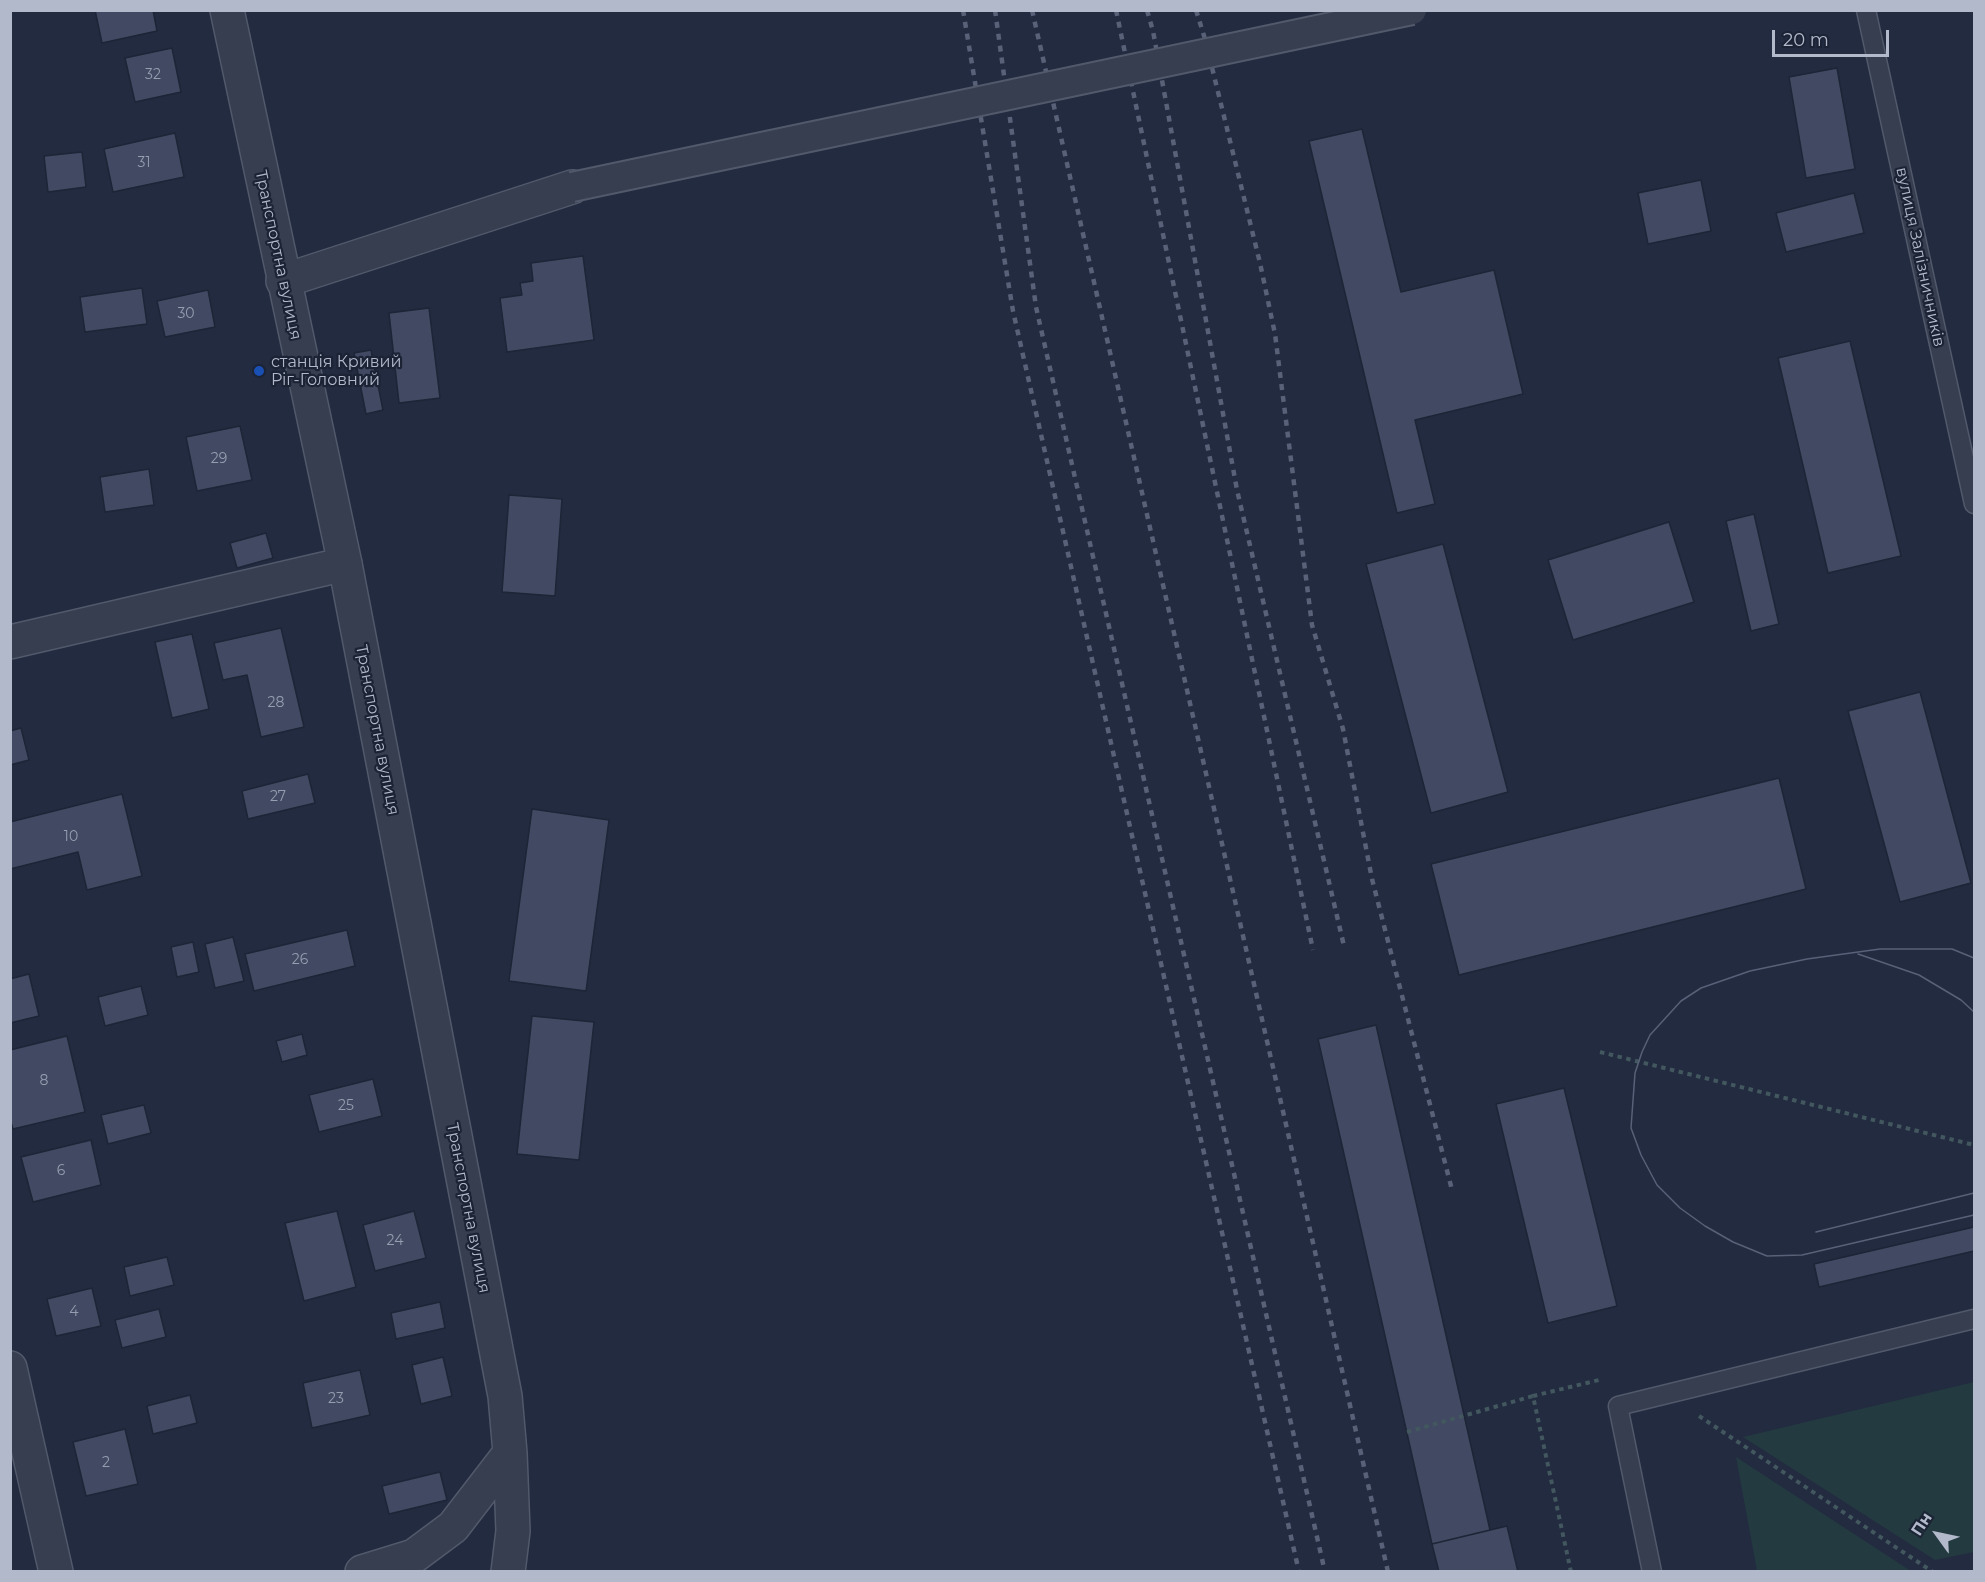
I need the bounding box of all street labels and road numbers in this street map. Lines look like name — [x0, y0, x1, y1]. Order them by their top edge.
street label: вулиця Залізничників — [1892, 165, 1948, 349]
street label: Транспортна вулиця — [251, 168, 305, 342]
street label: Транспортна вулиця — [351, 643, 403, 817]
street label: Транспортна вулиця — [442, 1121, 494, 1295]

